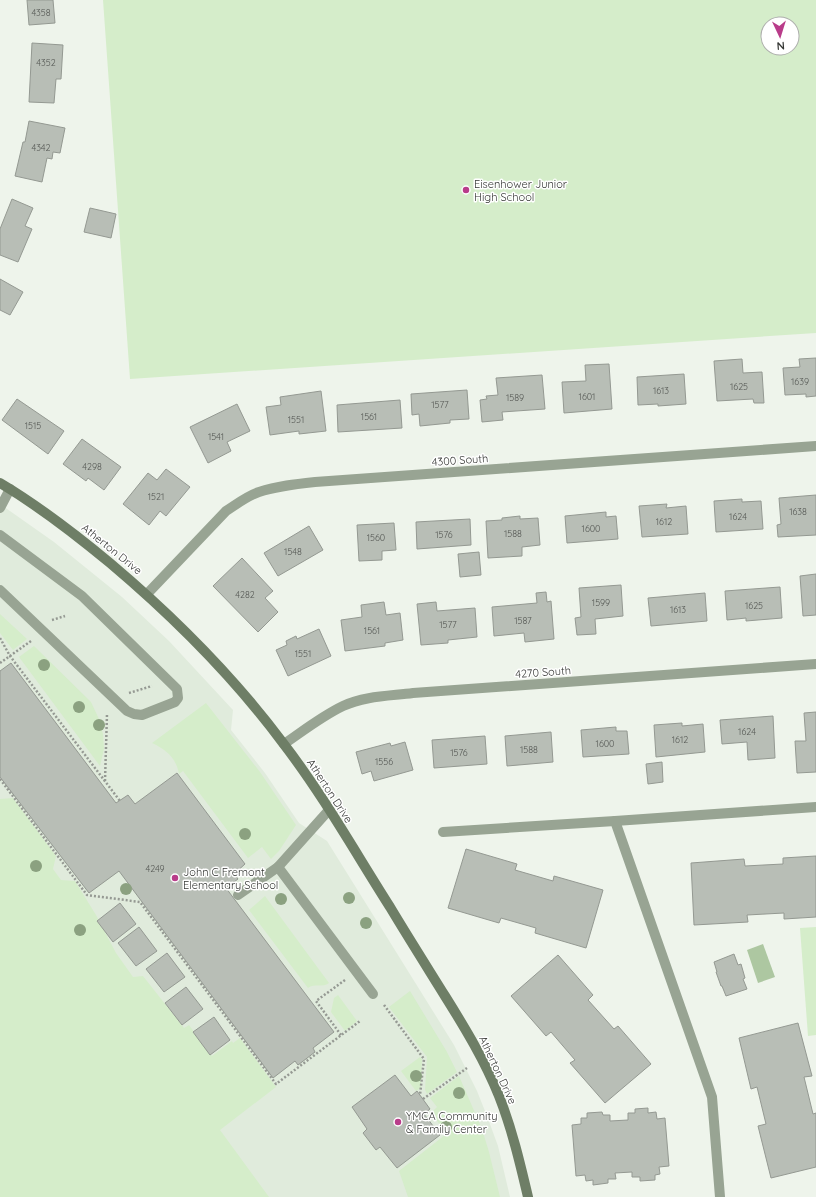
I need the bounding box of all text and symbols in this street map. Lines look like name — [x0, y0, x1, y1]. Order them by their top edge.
house number: 4358 — [31, 7, 51, 18]
north arrow — [760, 16, 800, 56]
text: N — [776, 39, 785, 53]
house number: 4352 — [36, 57, 56, 68]
house number: 4342 — [31, 142, 51, 153]
place label: Eisenhower Junior High School — [474, 177, 568, 204]
marker: Eisenhower Junior High School — [461, 185, 471, 195]
house number: 1639 — [791, 376, 809, 387]
house number: 1625 — [730, 381, 748, 392]
house number: 1613 — [653, 385, 669, 396]
house number: 1601 — [579, 391, 595, 402]
house number: 1589 — [506, 392, 524, 403]
house number: 1577 — [431, 399, 449, 410]
house number: 1561 — [361, 411, 377, 422]
house number: 1551 — [288, 414, 304, 425]
house number: 1515 — [25, 420, 41, 431]
house number: 1541 — [208, 431, 224, 442]
street label: 4300 South — [431, 451, 489, 469]
house number: 4298 — [82, 461, 102, 472]
house number: 1521 — [148, 491, 164, 502]
house number: 1638 — [789, 506, 807, 517]
house number: 1624 — [729, 511, 747, 522]
house number: 1612 — [656, 516, 672, 527]
street label: Atherton Drive — [79, 520, 145, 578]
house number: 1600 — [582, 523, 600, 534]
house number: 1588 — [504, 528, 522, 539]
house number: 1576 — [435, 529, 453, 540]
house number: 1560 — [367, 532, 385, 543]
house number: 1548 — [284, 546, 302, 557]
house number: 4282 — [235, 589, 255, 600]
house number: 1599 — [592, 597, 610, 608]
house number: 1625 — [745, 600, 763, 611]
house number: 1613 — [670, 604, 686, 615]
house number: 1587 — [514, 615, 532, 626]
house number: 1577 — [439, 619, 457, 630]
house number: 1561 — [364, 625, 380, 636]
house number: 1551 — [295, 648, 311, 659]
street label: 4270 South — [515, 663, 571, 681]
house number: 1624 — [738, 726, 756, 737]
house number: 1612 — [672, 734, 688, 745]
house number: 1600 — [596, 738, 614, 749]
house number: 1588 — [520, 744, 538, 755]
house number: 1576 — [450, 747, 468, 758]
street label: Atherton Drive — [304, 756, 356, 826]
house number: 1556 — [375, 756, 393, 767]
house number: 4249 — [145, 863, 165, 874]
place label: John C Fremont Elementary School — [183, 865, 278, 892]
marker: John C Fremont Elementary School — [170, 873, 180, 883]
street label: Atherton Drive — [476, 1034, 520, 1106]
place label: YMCA Community & Family Center — [406, 1109, 497, 1136]
marker: YMCA Community & Family Center — [393, 1117, 403, 1127]

